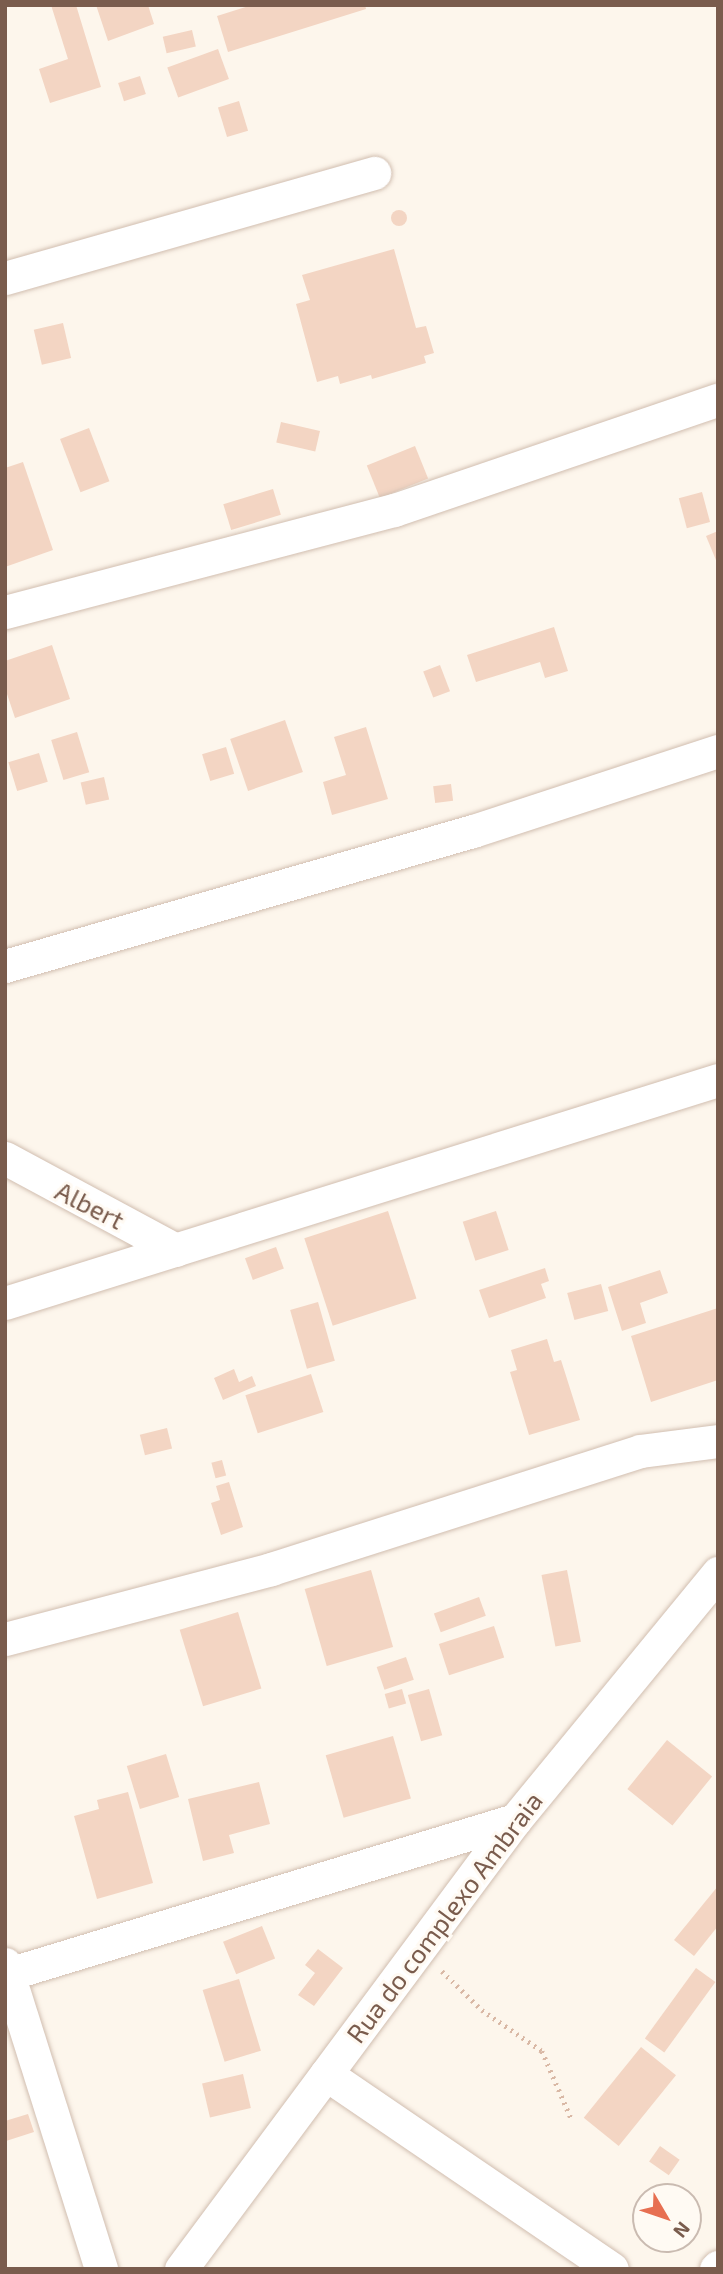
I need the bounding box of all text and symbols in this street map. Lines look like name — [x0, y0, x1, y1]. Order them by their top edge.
street label: Albert — [50, 1175, 130, 1235]
street label: Rua do complexo Ambraia — [339, 1785, 549, 2049]
north arrow — [632, 2183, 702, 2253]
text: N — [669, 2218, 695, 2243]

